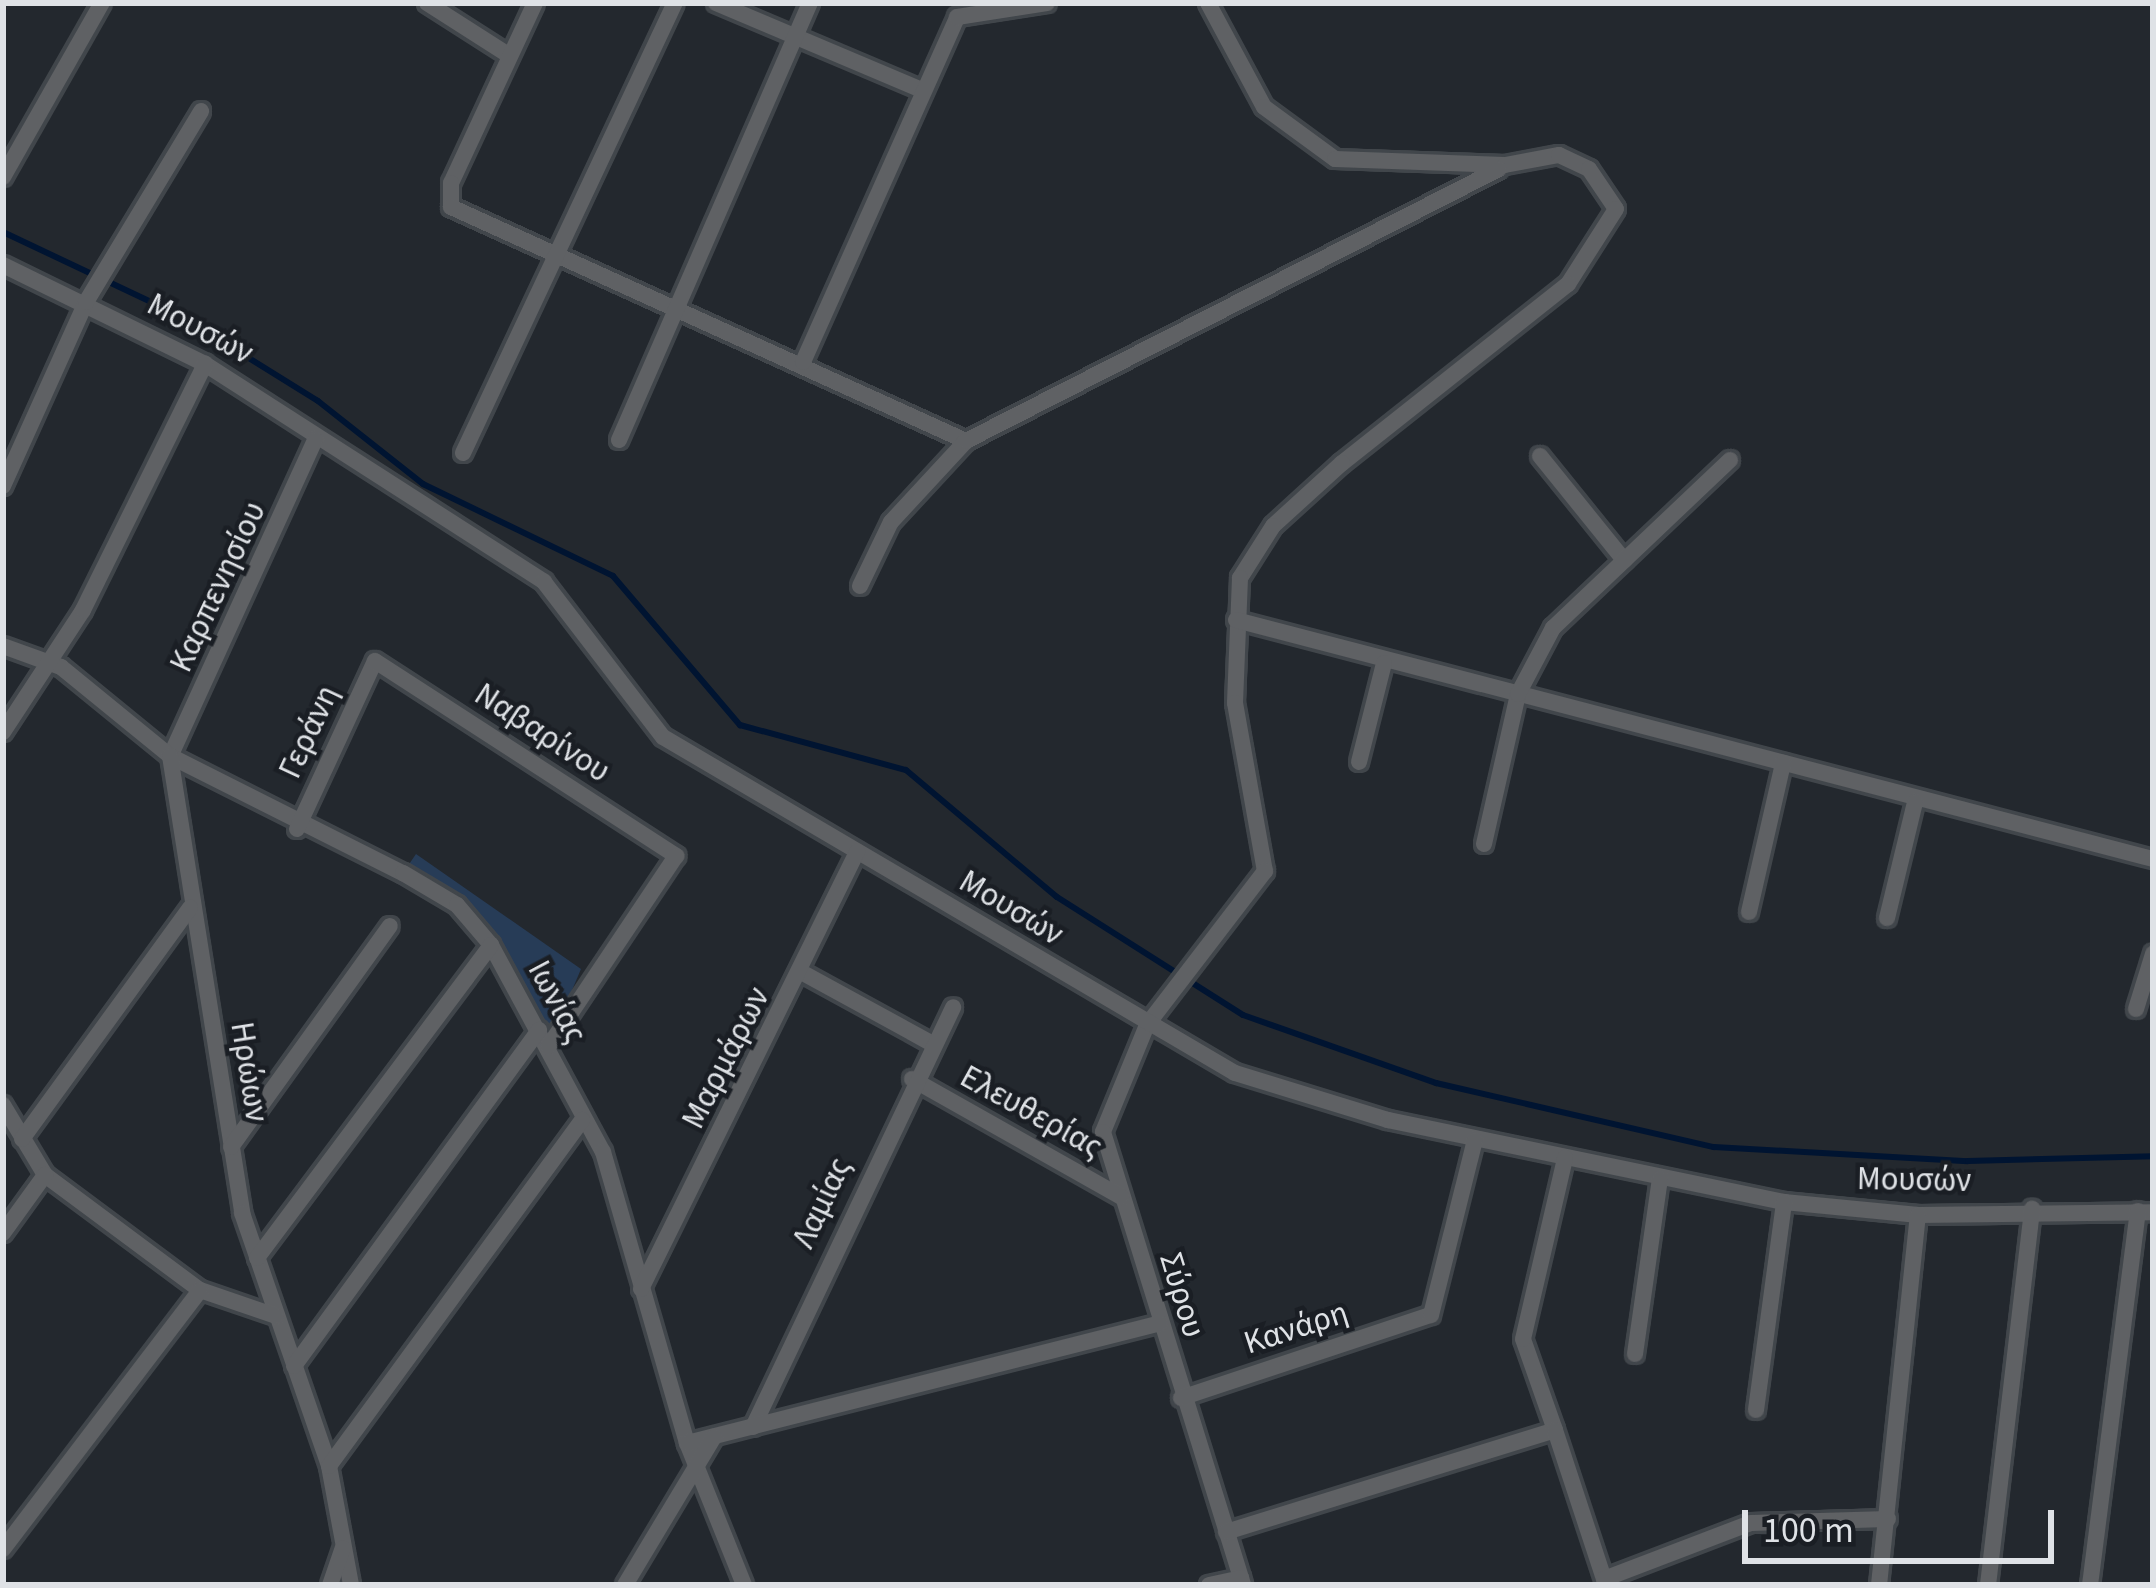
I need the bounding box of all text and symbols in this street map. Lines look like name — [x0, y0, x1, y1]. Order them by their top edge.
street label: Μουσών — [140, 285, 260, 373]
street label: Καρπενησίου — [161, 496, 275, 678]
street label: Ναβαρίνου — [467, 675, 617, 791]
street label: Γεράνη — [270, 679, 348, 785]
street label: Μουσών — [952, 862, 1070, 954]
street label: Ιωνίας — [519, 954, 595, 1050]
street label: Μαρμάρων — [673, 981, 779, 1135]
street label: Ηρώων — [222, 1019, 276, 1125]
street label: Ελευθερίας — [953, 1057, 1109, 1167]
street label: Λαμίας — [784, 1152, 860, 1254]
street label: Μουσών — [1856, 1159, 1972, 1201]
street label: Σύρου — [1150, 1248, 1214, 1342]
street label: Κανάρη — [1239, 1293, 1353, 1363]
scale bar — [1748, 1486, 2060, 1560]
text: 100 m — [1763, 1505, 1854, 1556]

